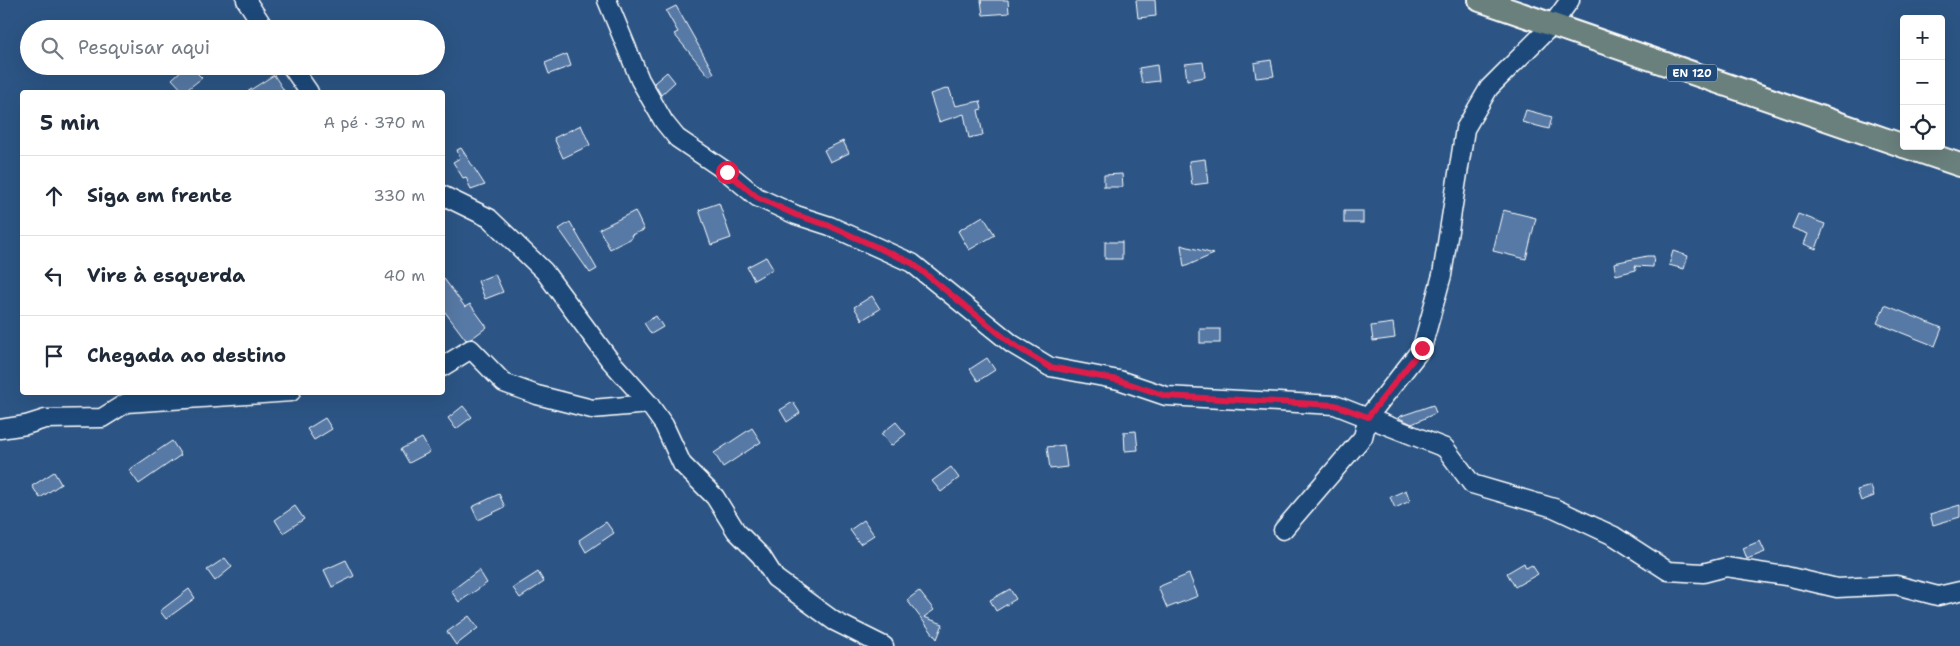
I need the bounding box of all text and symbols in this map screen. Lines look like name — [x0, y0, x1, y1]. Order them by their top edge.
map controls — [1900, 15, 1945, 150]
button: + — [1900, 15, 1945, 60]
search box — [20, 20, 445, 75]
icon: search — [38, 34, 66, 62]
text: Pesquisar aqui — [78, 35, 210, 60]
button: − — [1900, 60, 1945, 105]
road number: EN 120 — [1667, 64, 1717, 82]
button: locate — [1900, 105, 1945, 150]
text: 5 min — [40, 109, 100, 137]
text: A pé · 370 m — [323, 112, 425, 133]
route start — [716, 161, 739, 184]
icon: ahead — [40, 182, 68, 210]
text: Siga em frente — [87, 183, 232, 208]
text: 330 m — [373, 185, 425, 206]
icon: left — [40, 262, 68, 290]
text: Vire à esquerda — [87, 263, 245, 288]
text: 40 m — [383, 265, 425, 286]
route end — [1411, 337, 1434, 360]
icon: arrive — [40, 342, 68, 370]
text: Chegada ao destino — [87, 343, 286, 368]

